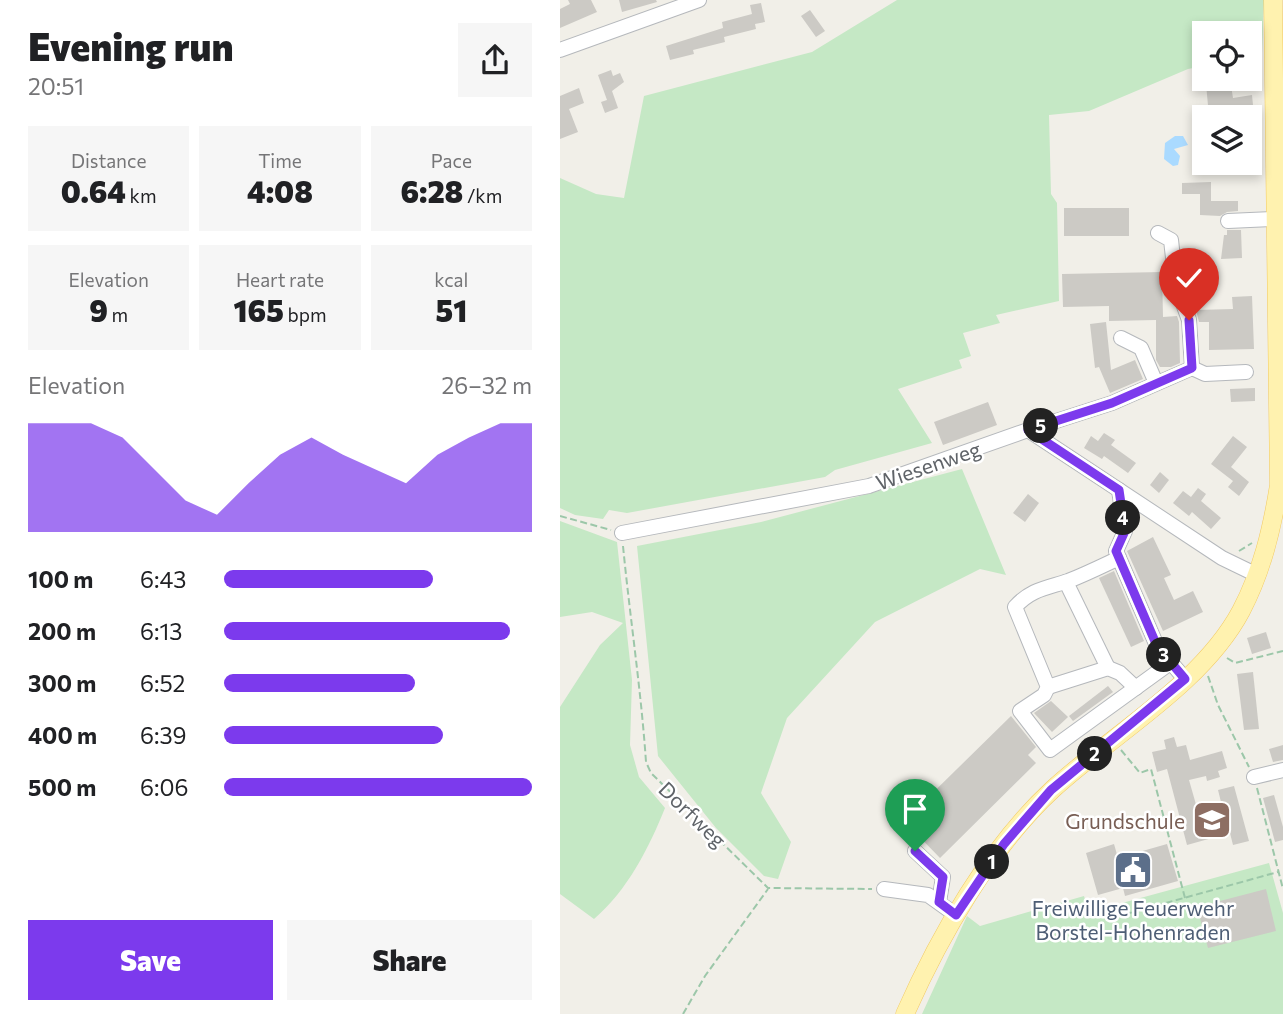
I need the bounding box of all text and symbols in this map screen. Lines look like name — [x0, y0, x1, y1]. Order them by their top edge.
map controls — [1192, 21, 1262, 175]
button: locate — [1192, 21, 1262, 91]
text: Evening run — [28, 22, 234, 69]
button: share — [458, 23, 532, 97]
text: 20:51 — [28, 72, 84, 100]
button: layers — [1192, 105, 1262, 175]
text: Distance — [71, 149, 146, 172]
text: Time — [258, 149, 302, 172]
text: Pace — [431, 149, 472, 172]
text: 0.64 — [61, 172, 126, 209]
text: 4:08 — [247, 172, 313, 209]
text: 6:28 — [400, 172, 463, 209]
text: km — [126, 184, 157, 207]
text: /km — [463, 184, 502, 207]
pin — [1159, 248, 1219, 320]
icon: check — [1170, 259, 1208, 297]
text: Elevation — [69, 268, 149, 291]
text: Heart rate — [236, 268, 324, 291]
text: kcal — [434, 268, 468, 291]
text: 9 — [89, 291, 108, 328]
text: 165 — [233, 291, 284, 328]
text: 51 — [436, 291, 467, 328]
text: m — [108, 303, 128, 326]
text: bpm — [284, 303, 327, 326]
text: Elevation — [28, 371, 125, 399]
text: 26–32 m — [442, 371, 532, 399]
pin: 5 — [1023, 408, 1058, 444]
text: 5 — [1035, 414, 1046, 437]
street label: Wiesenweg — [872, 435, 984, 495]
pin: 4 — [1106, 500, 1140, 536]
text: 4 — [1117, 506, 1128, 529]
text: 100 m — [28, 565, 93, 593]
text: 6:43 — [140, 565, 186, 593]
text: 200 m — [28, 617, 96, 645]
text: 6:13 — [140, 617, 182, 645]
pin: 3 — [1146, 638, 1182, 672]
text: 3 — [1158, 643, 1169, 666]
text: 300 m — [28, 669, 96, 697]
text: 6:52 — [140, 669, 185, 697]
text: 400 m — [28, 721, 97, 749]
text: 6:39 — [140, 721, 186, 749]
pin: 2 — [1078, 736, 1112, 772]
text: 2 — [1089, 742, 1100, 765]
text: 500 m — [28, 773, 96, 801]
text: 6:06 — [140, 773, 188, 801]
street label: Dorfweg — [654, 776, 732, 852]
pin — [885, 779, 945, 851]
icon: arrive — [896, 790, 934, 828]
school or university icon: Grundschule — [1191, 799, 1233, 841]
place label: Grundschule — [1065, 808, 1185, 833]
pin: 1 — [974, 844, 1010, 880]
public building icon: Freiwillige Feuerwehr Borstel-Hohenraden — [1112, 849, 1154, 891]
text: 1 — [987, 850, 996, 873]
place label: Freiwillige Feuerwehr Borstel-Hohenraden — [1032, 895, 1234, 944]
button: Save — [28, 920, 273, 1000]
button: Share — [287, 920, 532, 1000]

